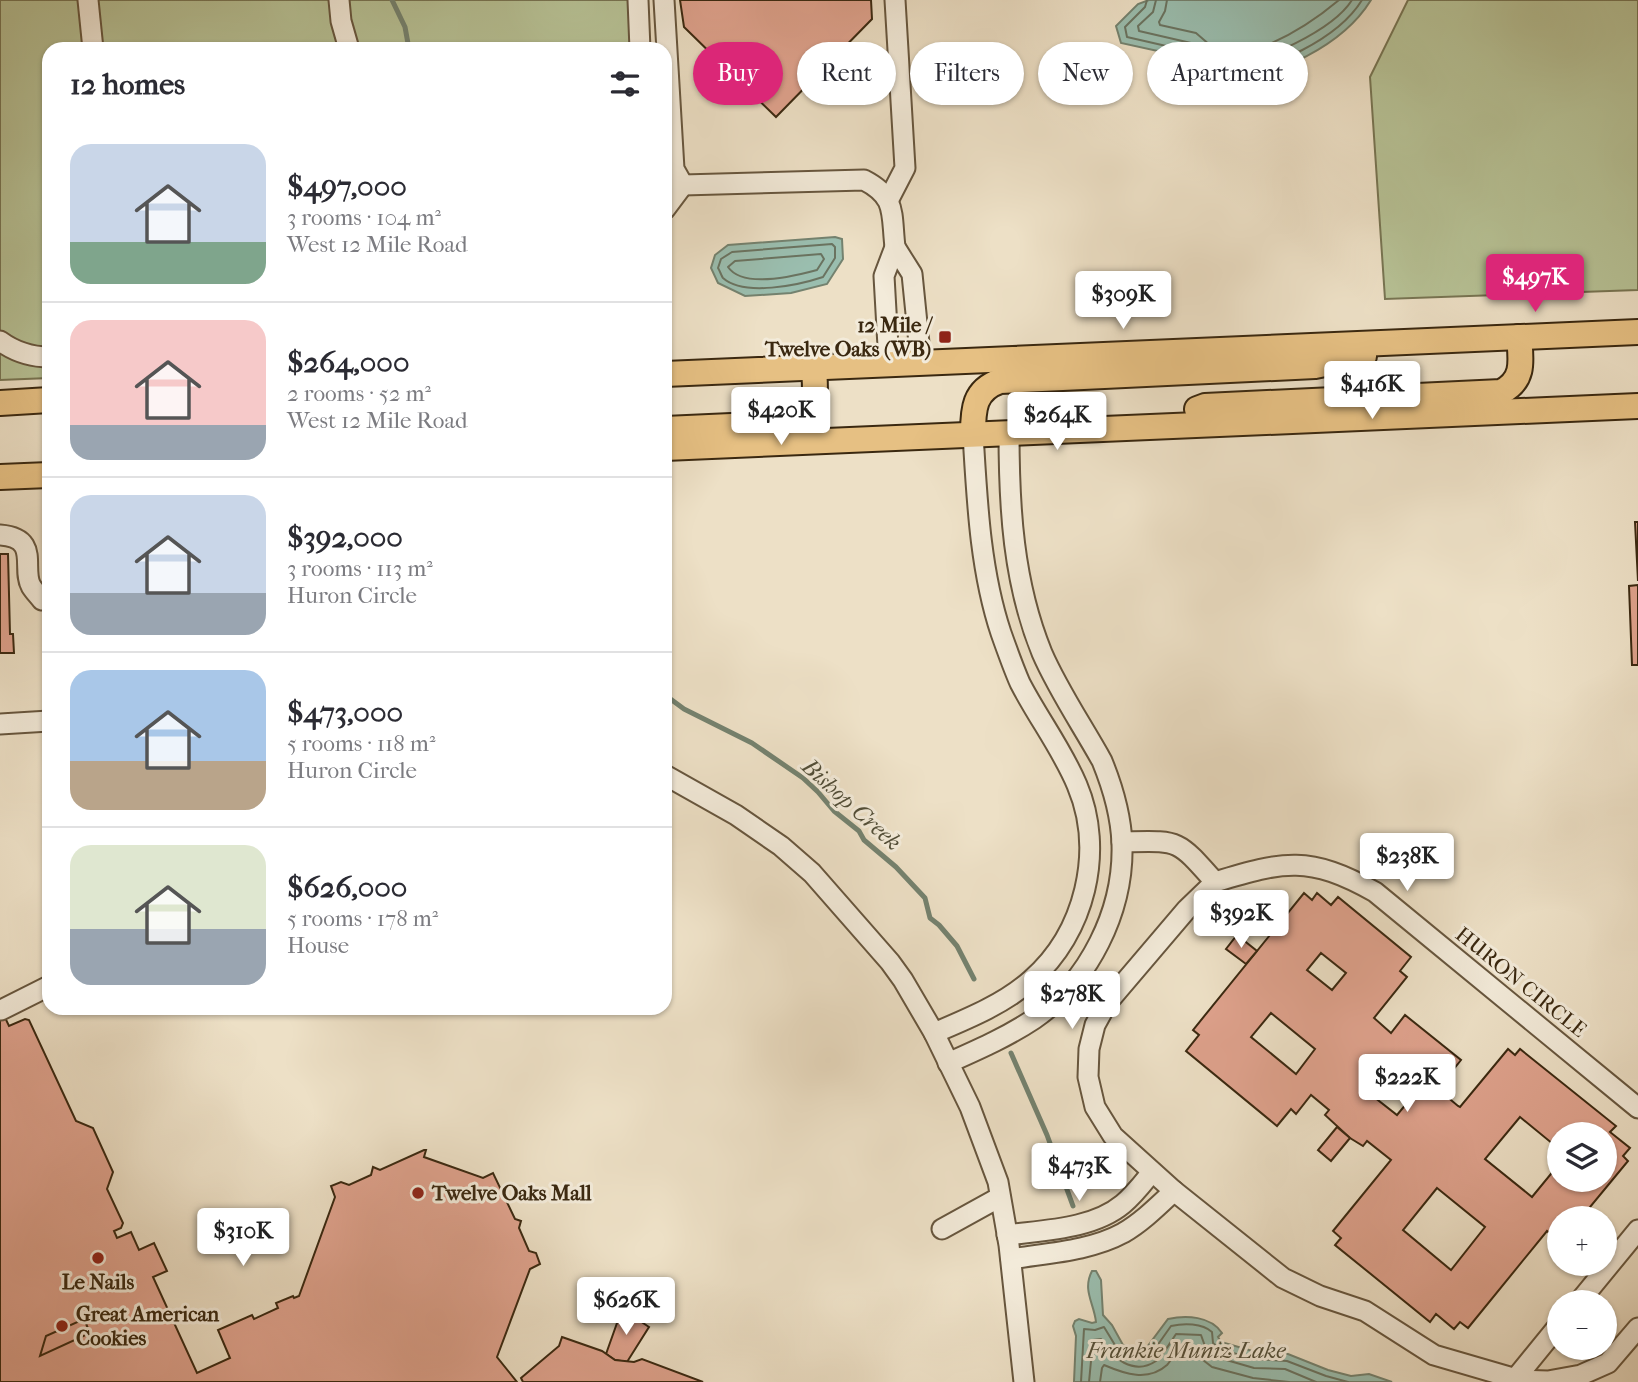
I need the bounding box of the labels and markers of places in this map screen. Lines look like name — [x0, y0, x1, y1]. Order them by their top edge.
pin: $497K — [1486, 254, 1584, 314]
pin: $309K — [1074, 272, 1172, 331]
place label: 12 Mile / Twelve Oaks (WB) — [764, 313, 934, 361]
marker: 12 Mile / Twelve Oaks (WB) — [937, 329, 953, 345]
pin: $416K — [1323, 362, 1421, 421]
pin: $420K — [732, 388, 830, 447]
pin: $264K — [1008, 392, 1106, 452]
pin: $238K — [1358, 834, 1456, 893]
pin: $392K — [1192, 890, 1290, 950]
pin: $278K — [1023, 972, 1121, 1031]
pin: $222K — [1358, 1054, 1456, 1114]
pin: $473K — [1030, 1144, 1128, 1203]
place label: Twelve Oaks Mall — [431, 1181, 592, 1205]
marker: Twelve Oaks Mall — [410, 1185, 426, 1201]
pin: $310K — [194, 1208, 292, 1268]
marker: Le Nails — [90, 1250, 106, 1266]
place label: Le Nails — [62, 1270, 135, 1294]
pin: $626K — [577, 1278, 675, 1337]
place label: Great American Cookies — [76, 1302, 220, 1350]
marker: Great American Cookies — [54, 1318, 70, 1334]

